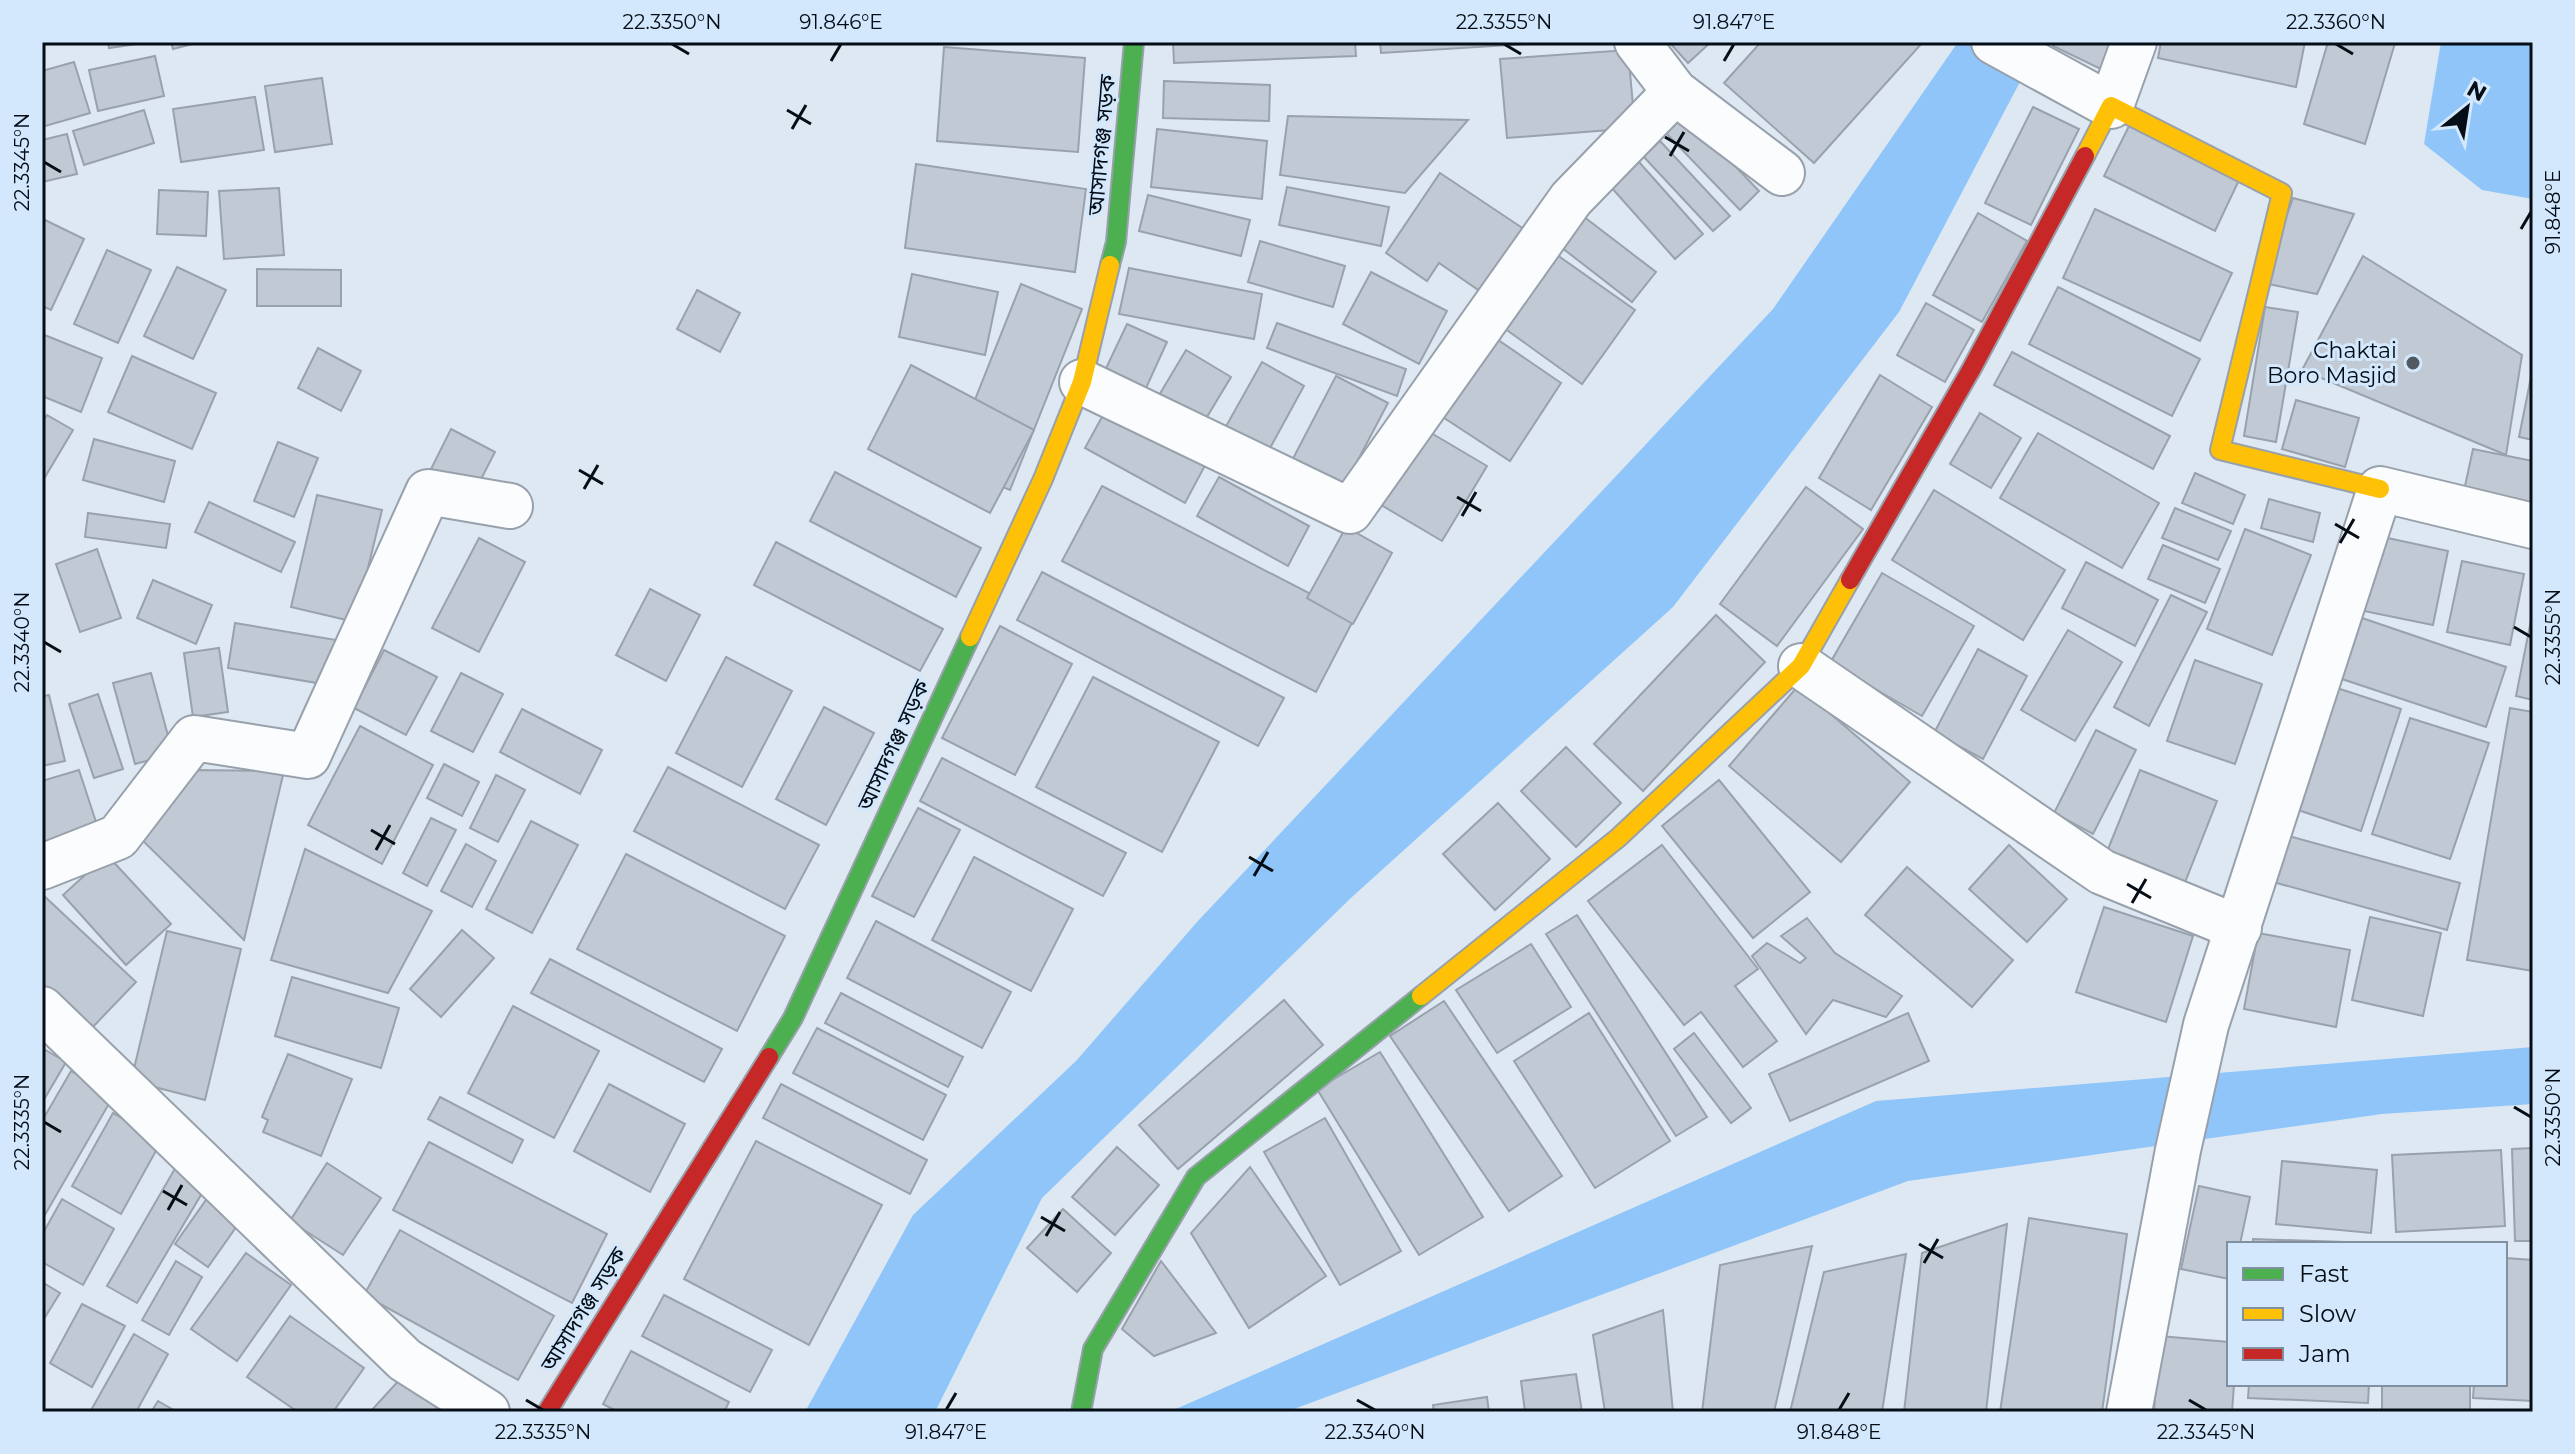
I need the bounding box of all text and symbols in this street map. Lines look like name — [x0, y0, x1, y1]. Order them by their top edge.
text: 22.3350°N — [623, 10, 721, 34]
text: 91.846°E — [799, 10, 883, 34]
text: 22.3355°N — [1456, 10, 1552, 34]
text: 91.847°E — [1693, 10, 1775, 34]
text: 22.3360°N — [2286, 10, 2386, 34]
north arrow — [2427, 68, 2507, 148]
street label: আসাদগঞ্জ সড়ক — [1082, 73, 1121, 218]
text: N — [2462, 75, 2491, 107]
text: 22.3345°N — [10, 113, 34, 211]
text: 91.848°E — [2541, 170, 2565, 254]
place label: Chaktai Boro Masjid — [2267, 337, 2397, 389]
marker: Chaktai Boro Masjid — [2404, 354, 2422, 372]
text: 22.3355°N — [2541, 589, 2565, 685]
text: 22.3340°N — [10, 592, 34, 692]
street label: আসাদগঞ্জ সড়ক — [851, 675, 936, 816]
text: 22.3350°N — [2541, 1068, 2565, 1166]
text: 22.3335°N — [10, 1074, 34, 1170]
street label: আসাদগঞ্জ সড়ক — [534, 1242, 632, 1377]
legend — [2227, 1242, 2507, 1386]
text: Fast — [2299, 1259, 2350, 1288]
text: Slow — [2299, 1299, 2356, 1328]
text: Jam — [2298, 1339, 2351, 1368]
text: 22.3335°N — [495, 1420, 591, 1444]
text: 91.847°E — [905, 1420, 987, 1444]
text: 22.3340°N — [1325, 1420, 1425, 1444]
text: 91.848°E — [1797, 1420, 1881, 1444]
text: 22.3345°N — [2157, 1420, 2255, 1444]

